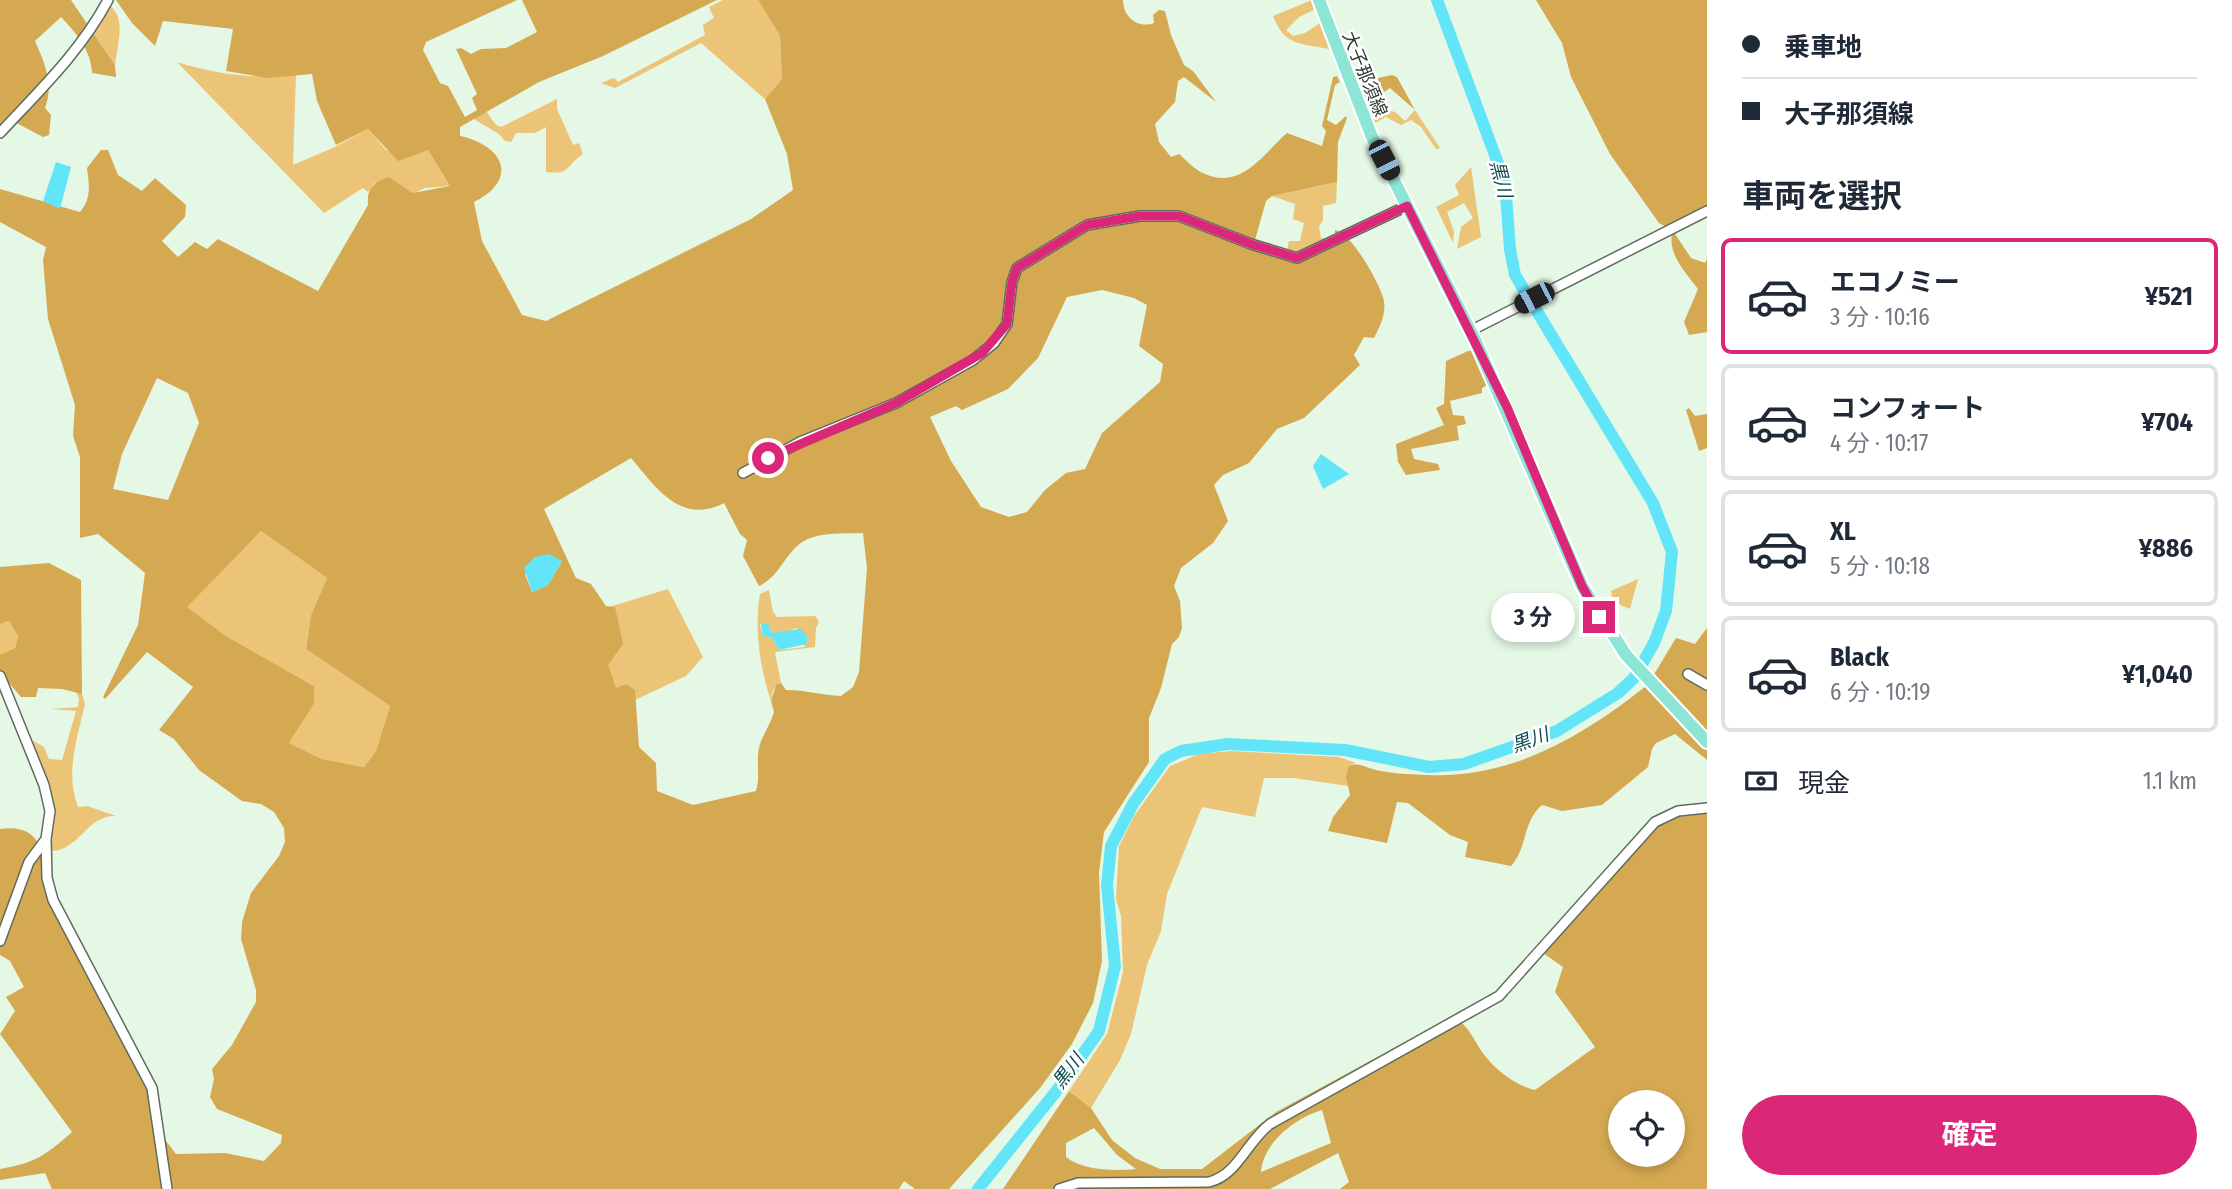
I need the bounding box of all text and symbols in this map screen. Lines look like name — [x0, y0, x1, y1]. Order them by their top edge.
street label: 大子那須線 — [1338, 28, 1392, 120]
text: 乗車地 — [1784, 32, 1862, 63]
text: 大子那須線 — [1784, 99, 1914, 130]
car — [1366, 137, 1403, 183]
water label: 黒川 — [1485, 158, 1517, 202]
text: 車両を選択 — [1742, 177, 1902, 215]
icon: car — [1746, 265, 1809, 328]
text: エコノミー — [1830, 267, 1960, 298]
car — [1511, 279, 1558, 317]
text: ¥521 — [2145, 281, 2193, 312]
text: 3 分 · 10:16 — [1830, 303, 1930, 331]
icon: car — [1746, 391, 1809, 454]
text: コンフォート — [1830, 393, 1985, 424]
text: ¥704 — [2141, 407, 2193, 438]
text: 4 分 · 10:17 — [1830, 429, 1928, 457]
route start — [752, 442, 784, 474]
text: XL — [1830, 516, 1856, 547]
icon: car — [1746, 517, 1809, 580]
text: ¥886 — [2139, 533, 2193, 564]
text: 5 分 · 10:18 — [1830, 552, 1930, 580]
callout: 3 分 — [1490, 592, 1574, 642]
route end — [1583, 601, 1615, 633]
text: 3 分 — [1514, 603, 1552, 631]
text: Black — [1830, 642, 1889, 673]
icon: car — [1746, 643, 1809, 706]
text: ¥1,040 — [2122, 659, 2193, 690]
text: 6 分 · 10:19 — [1830, 678, 1931, 706]
water label: 黒川 — [1508, 722, 1554, 757]
icon: cash — [1742, 762, 1780, 800]
text: 1.1 km — [2143, 767, 2197, 795]
text: 現金 — [1798, 768, 1850, 799]
water label: 黒川 — [1047, 1047, 1090, 1093]
map controls — [1608, 1090, 1685, 1167]
button: locate — [1608, 1090, 1685, 1167]
button: 確定 — [1742, 1095, 2197, 1175]

